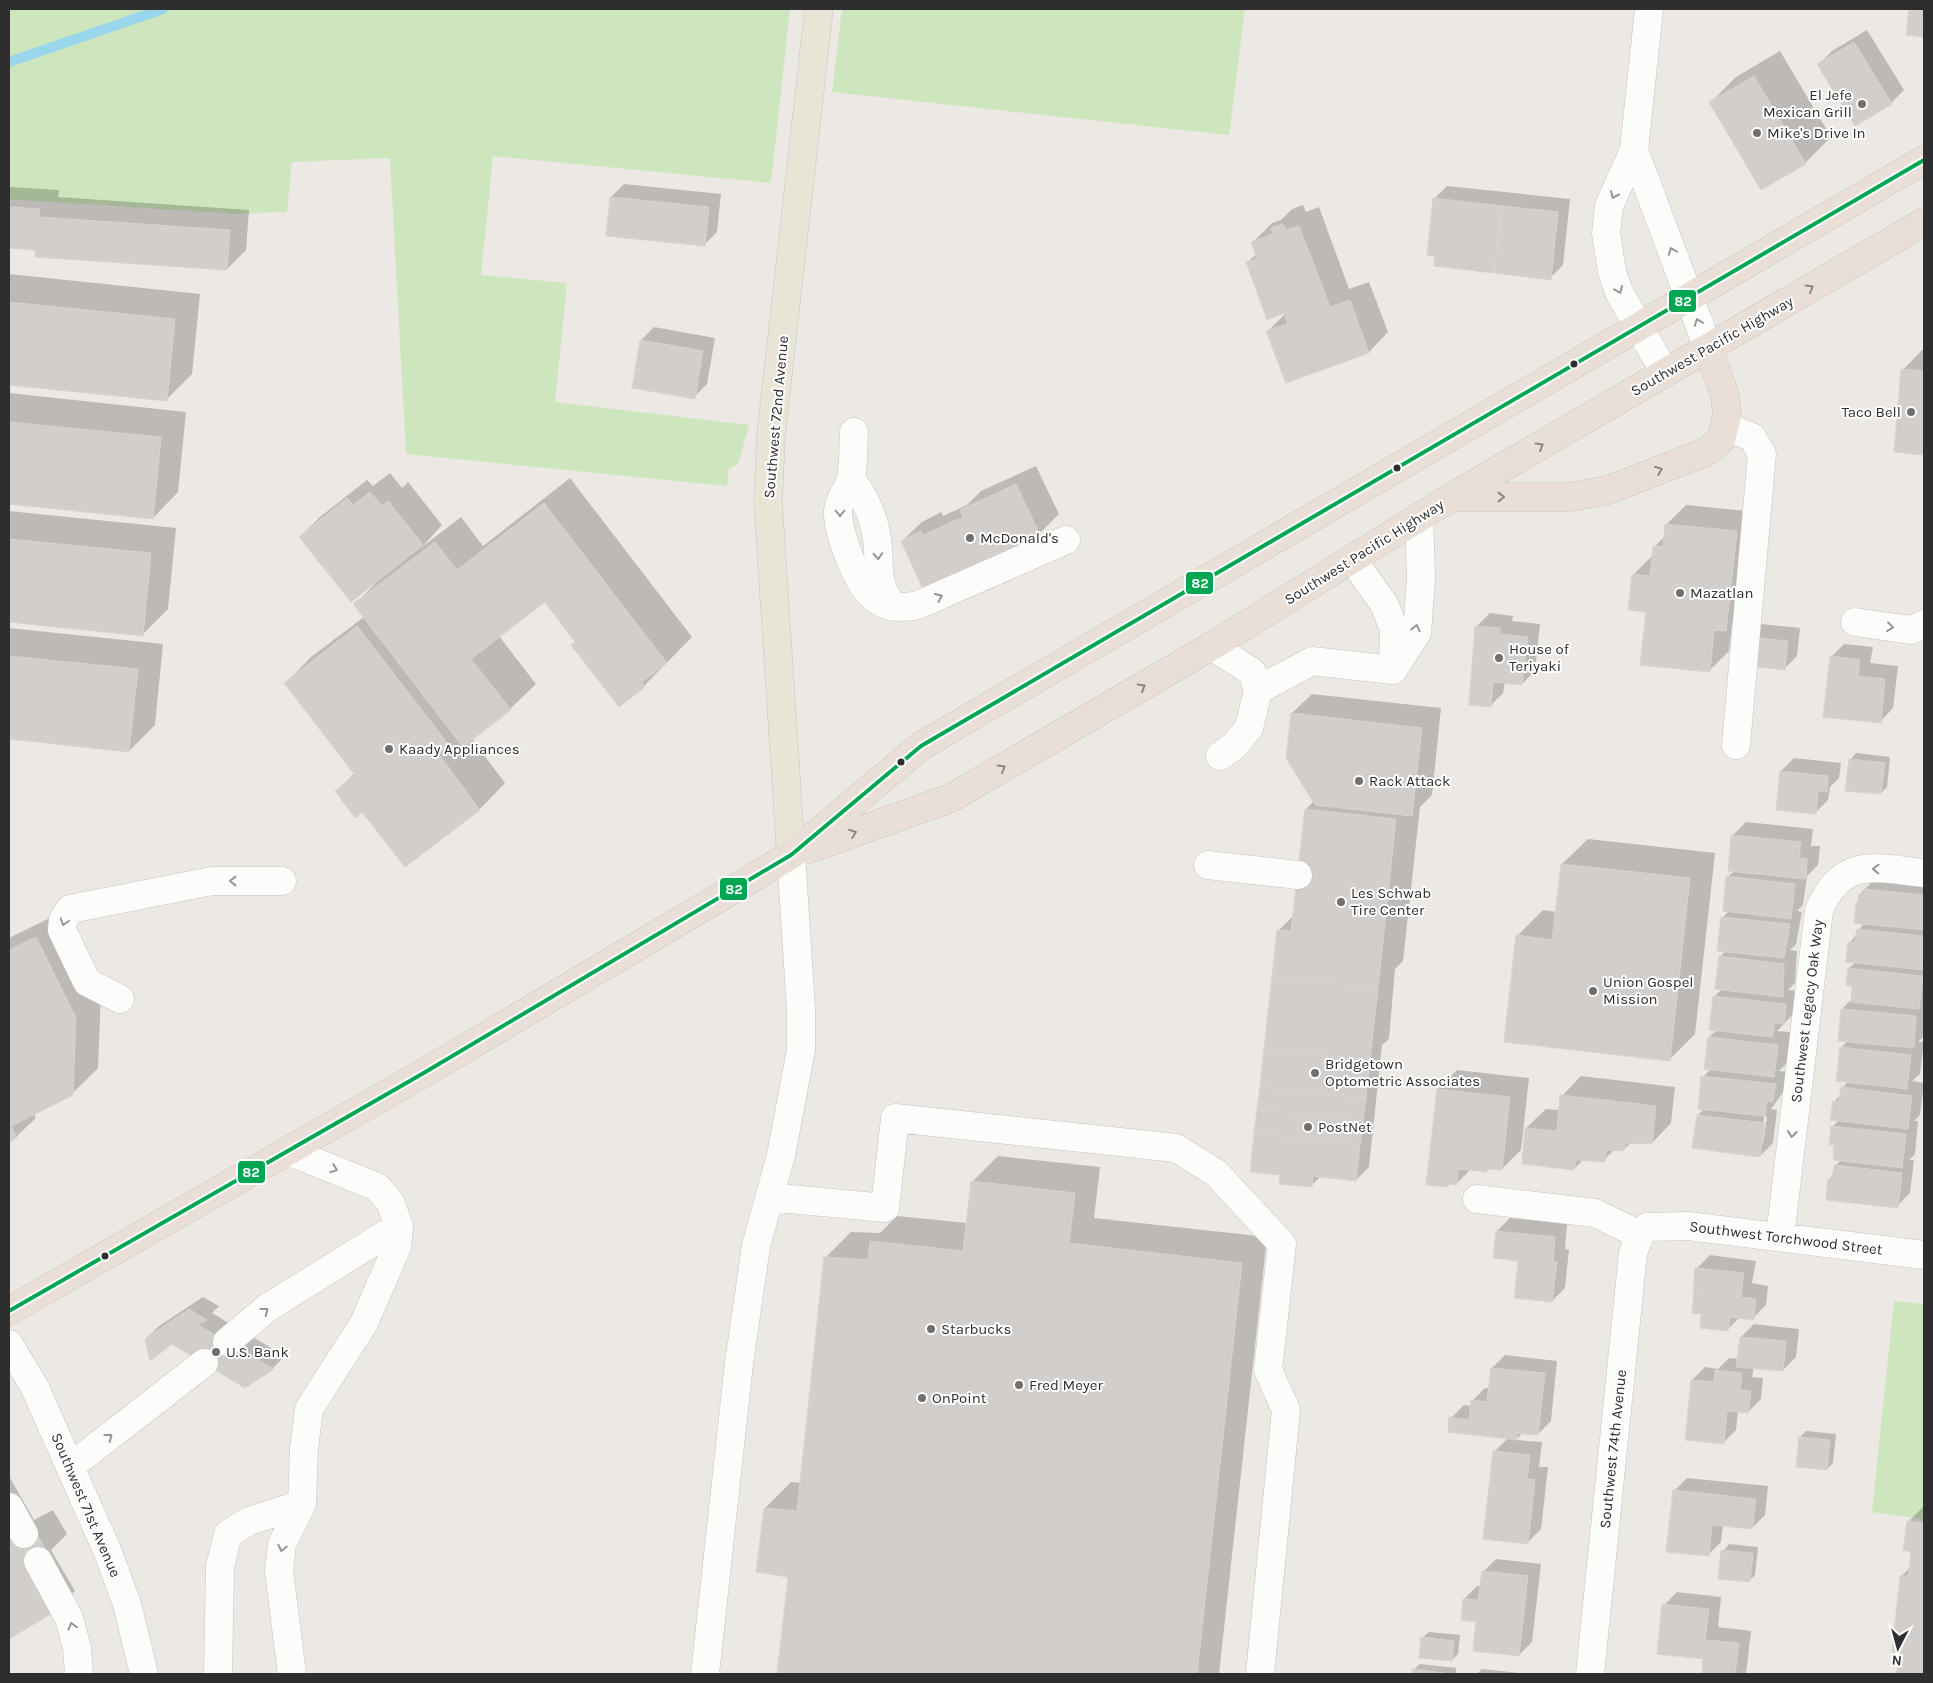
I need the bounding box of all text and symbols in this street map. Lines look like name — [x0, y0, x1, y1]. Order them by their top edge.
place label: El Jefe Mexican Grill — [1763, 86, 1852, 121]
marker: El Jefe Mexican Grill — [1856, 98, 1868, 110]
place label: Mike's Drive In — [1767, 124, 1866, 142]
marker: Mike's Drive In — [1751, 127, 1763, 139]
one-way arrow — [1610, 190, 1621, 199]
one-way arrow — [1668, 247, 1678, 255]
one-way arrow — [1612, 285, 1623, 294]
one-way arrow — [1805, 285, 1814, 295]
line badge: 82 — [1668, 289, 1697, 313]
street label: Southwest Pacific Highway — [1628, 292, 1796, 400]
text: 82 — [1674, 293, 1692, 310]
one-way arrow — [1694, 318, 1704, 327]
street label: Southwest 72nd Avenue — [760, 335, 792, 499]
unlabelled marker — [1569, 359, 1579, 369]
place label: Taco Bell — [1842, 403, 1901, 421]
marker: Taco Bell — [1905, 406, 1917, 418]
one-way arrow — [1534, 443, 1543, 453]
unlabelled marker — [1392, 463, 1402, 473]
one-way arrow — [1655, 466, 1663, 476]
one-way arrow — [1498, 492, 1505, 502]
street label: Southwest Pacific Highway — [1281, 495, 1447, 609]
one-way arrow — [835, 509, 846, 517]
place label: McDonald's — [980, 529, 1059, 547]
marker: McDonald's — [964, 532, 976, 544]
one-way arrow — [873, 552, 884, 560]
line badge: 82 — [1185, 571, 1214, 595]
text: 82 — [1191, 575, 1209, 592]
place label: Mazatlan — [1690, 584, 1754, 602]
marker: Mazatlan — [1674, 587, 1686, 599]
one-way arrow — [934, 592, 943, 603]
one-way arrow — [1887, 621, 1895, 632]
one-way arrow — [1410, 624, 1421, 633]
place label: House of Teriyaki — [1509, 640, 1570, 675]
marker: House of Teriyaki — [1493, 652, 1505, 664]
one-way arrow — [1137, 683, 1146, 693]
place label: Kaady Appliances — [399, 740, 520, 758]
marker: Kaady Appliances — [383, 743, 395, 755]
unlabelled marker — [896, 757, 906, 767]
one-way arrow — [996, 765, 1005, 775]
place label: Rack Attack — [1369, 772, 1451, 790]
marker: Rack Attack — [1353, 775, 1365, 787]
one-way arrow — [848, 829, 857, 839]
one-way arrow — [1871, 864, 1879, 874]
one-way arrow — [229, 876, 236, 886]
line badge: 82 — [719, 877, 748, 901]
text: 82 — [725, 881, 743, 898]
place label: Les Schwab Tire Center — [1351, 884, 1431, 919]
marker: Les Schwab Tire Center — [1335, 896, 1347, 908]
one-way arrow — [60, 917, 70, 926]
street label: Southwest Legacy Oak Way — [1787, 918, 1827, 1104]
place label: Union Gospel Mission — [1603, 973, 1694, 1008]
marker: Union Gospel Mission — [1587, 985, 1599, 997]
place label: Bridgetown Optometric Associates — [1325, 1055, 1480, 1090]
marker: Bridgetown Optometric Associates — [1309, 1067, 1321, 1079]
place label: PostNet — [1318, 1118, 1372, 1136]
marker: PostNet — [1302, 1121, 1314, 1133]
one-way arrow — [1787, 1130, 1798, 1138]
line badge: 82 — [237, 1160, 266, 1184]
one-way arrow — [329, 1163, 337, 1173]
text: 82 — [242, 1164, 260, 1181]
street label: Southwest Torchwood Street — [1688, 1217, 1884, 1259]
unlabelled marker — [100, 1251, 110, 1261]
one-way arrow — [259, 1308, 268, 1316]
place label: Starbucks — [941, 1320, 1011, 1338]
marker: Starbucks — [925, 1323, 937, 1335]
place label: U.S. Bank — [226, 1343, 289, 1361]
marker: U.S. Bank — [210, 1346, 222, 1358]
street label: Southwest 74th Avenue — [1596, 1369, 1630, 1529]
place label: Fred Meyer — [1029, 1376, 1104, 1394]
marker: Fred Meyer — [1013, 1379, 1025, 1391]
place label: OnPoint — [932, 1389, 987, 1407]
marker: OnPoint — [916, 1392, 928, 1404]
street label: Southwest 71st Avenue — [47, 1430, 125, 1580]
one-way arrow — [103, 1435, 112, 1443]
one-way arrow — [277, 1544, 288, 1553]
one-way arrow — [67, 1623, 77, 1631]
north arrow — [1873, 1623, 1923, 1673]
text: N — [1891, 1651, 1903, 1669]

